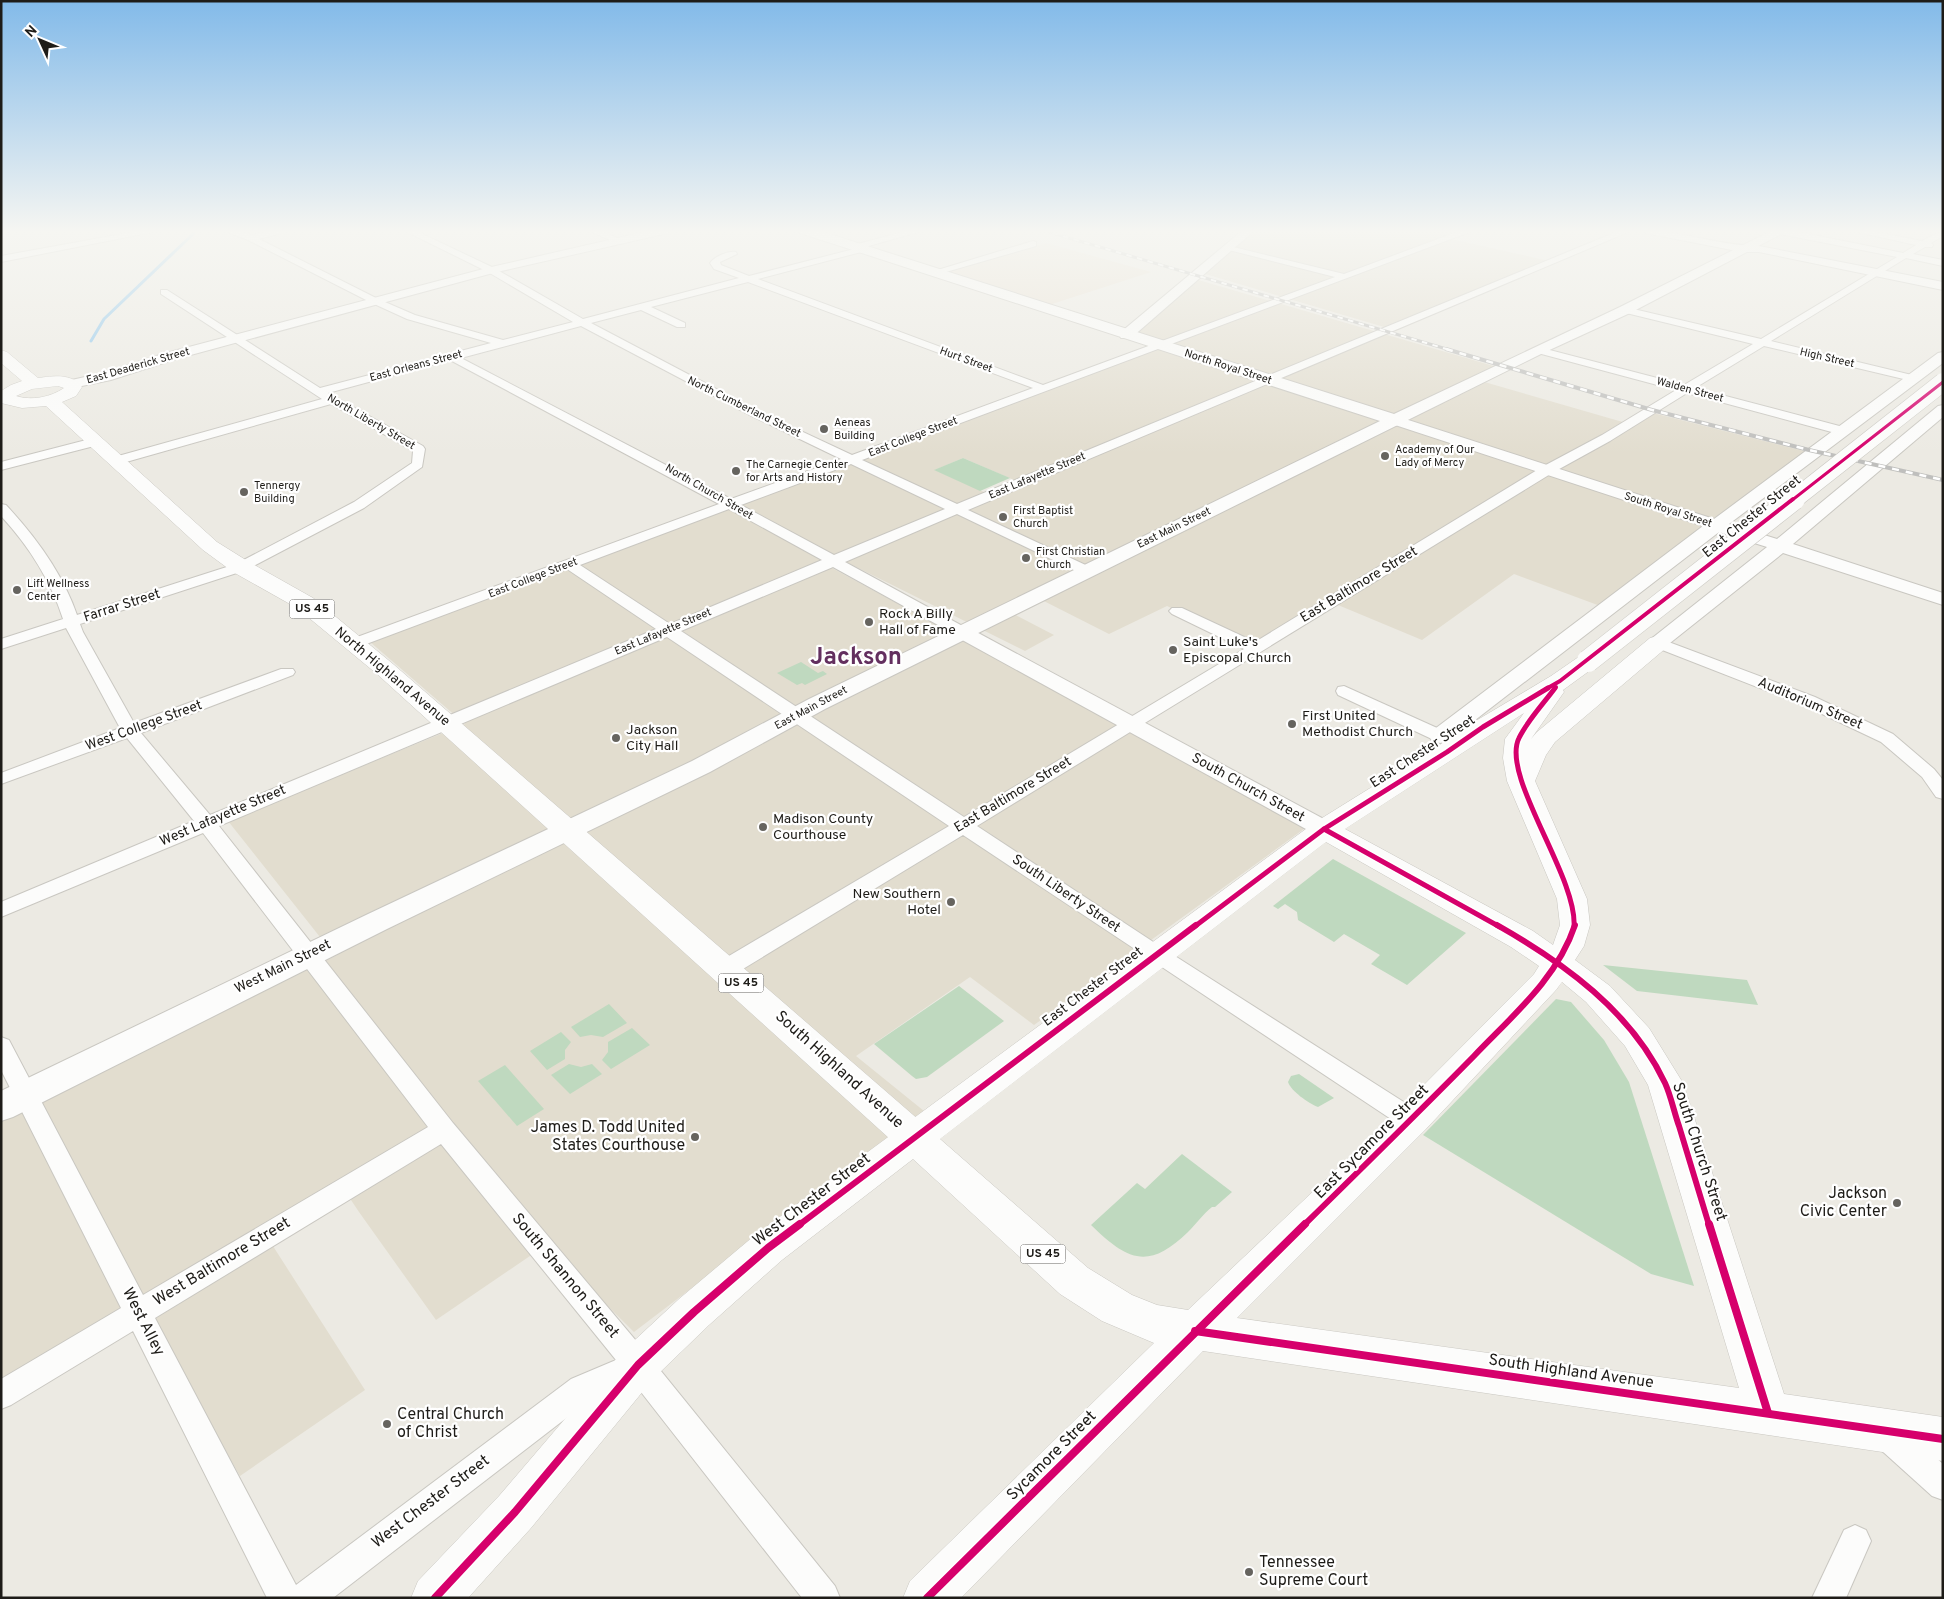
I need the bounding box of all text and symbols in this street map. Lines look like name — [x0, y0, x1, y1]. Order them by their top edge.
north arrow — [15, 15, 65, 65]
text: N — [22, 22, 41, 42]
street label: Hurt Street — [938, 344, 994, 376]
street label: East Deaderick Street — [85, 345, 191, 387]
street label: High Street — [1798, 345, 1856, 371]
street label: North Royal Street — [1182, 346, 1274, 388]
street label: East Orleans Street — [368, 347, 464, 385]
street label: North Cumberland Street — [685, 373, 803, 441]
street label: Walden Street — [1655, 374, 1725, 406]
street label: North Liberty Street — [324, 391, 418, 453]
street label: East College Street — [867, 414, 959, 460]
place label: Aeneas Building — [834, 416, 875, 443]
marker: Aeneas Building — [818, 423, 830, 435]
place label: Academy of Our Lady of Mercy — [1395, 443, 1475, 470]
street label: East Lafayette Street — [986, 449, 1088, 503]
marker: Academy of Our Lady of Mercy — [1379, 450, 1391, 462]
place label: The Carnegie Center for Arts and History — [746, 458, 849, 485]
street label: North Church Street — [663, 461, 755, 523]
marker: The Carnegie Center for Arts and History — [730, 465, 742, 477]
street label: East Chester Street — [1699, 472, 1805, 562]
place label: Tennergy Building — [254, 479, 300, 506]
marker: Tennergy Building — [238, 486, 250, 498]
street label: South Royal Street — [1622, 489, 1714, 531]
place label: First Baptist Church — [1013, 504, 1073, 531]
street label: East Main Street — [1135, 504, 1213, 552]
marker: First Baptist Church — [997, 511, 1009, 523]
street label: East Baltimore Street — [1297, 543, 1421, 627]
place label: First Christian Church — [1036, 545, 1105, 572]
marker: First Christian Church — [1020, 552, 1032, 564]
street label: East College Street — [487, 555, 579, 601]
place label: Lift Wellness Center — [27, 577, 89, 604]
marker: Lift Wellness Center — [11, 584, 23, 596]
street label: Farrar Street — [81, 586, 163, 626]
road number: US 45 — [290, 600, 334, 618]
street label: East Lafayette Street — [612, 605, 714, 659]
place label: Rock A Billy Hall of Fame — [879, 606, 956, 639]
marker: Rock A Billy Hall of Fame — [863, 616, 875, 628]
street label: North Highland Avenue — [331, 624, 453, 730]
place label: Saint Luke's Episcopal Church — [1183, 634, 1291, 667]
district label: Jackson — [810, 643, 902, 673]
marker: Saint Luke's Episcopal Church — [1167, 644, 1179, 656]
street label: Auditorium Street — [1755, 674, 1865, 734]
street label: East Main Street — [772, 683, 850, 733]
street label: West College Street — [83, 697, 205, 755]
place label: First United Methodist Church — [1302, 708, 1413, 741]
street label: East Chester Street — [1367, 712, 1479, 792]
marker: First United Methodist Church — [1286, 718, 1298, 730]
place label: Jackson City Hall — [626, 722, 678, 755]
marker: Jackson City Hall — [610, 732, 622, 744]
street label: South Church Street — [1188, 750, 1308, 826]
street label: East Baltimore Street — [951, 753, 1075, 837]
street label: West Lafayette Street — [157, 782, 289, 850]
place label: Madison County Courthouse — [773, 811, 873, 844]
marker: Madison County Courthouse — [757, 821, 769, 833]
street label: South Liberty Street — [1009, 851, 1123, 937]
place label: New Southern Hotel — [853, 886, 941, 919]
marker: New Southern Hotel — [945, 896, 957, 908]
street label: West Main Street — [232, 936, 334, 998]
street label: East Chester Street — [1039, 944, 1147, 1030]
road number: US 45 — [718, 974, 764, 992]
street label: South Highland Avenue — [770, 1007, 908, 1133]
street label: East Sycamore Street — [1310, 1080, 1434, 1204]
street label: South Church Street — [1667, 1080, 1731, 1224]
place label: James D. Todd United States Courthouse — [530, 1118, 685, 1156]
marker: James D. Todd United States Courthouse — [689, 1131, 701, 1143]
street label: West Chester Street — [749, 1149, 875, 1251]
place label: Jackson Civic Center — [1800, 1184, 1887, 1222]
marker: Jackson Civic Center — [1891, 1197, 1903, 1209]
street label: South Shannon Street — [507, 1209, 623, 1343]
street label: West Baltimore Street — [150, 1213, 294, 1311]
road number: US 45 — [1020, 1244, 1066, 1264]
street label: West Alley — [117, 1284, 169, 1360]
street label: South Highland Avenue — [1487, 1350, 1655, 1394]
place label: Central Church of Christ — [397, 1405, 504, 1443]
street label: Sycamore Street — [1003, 1407, 1101, 1505]
marker: Central Church of Christ — [381, 1418, 393, 1430]
street label: West Chester Street — [368, 1451, 494, 1553]
place label: Tennessee Supreme Court — [1259, 1553, 1368, 1591]
marker: Tennessee Supreme Court — [1243, 1566, 1255, 1578]

